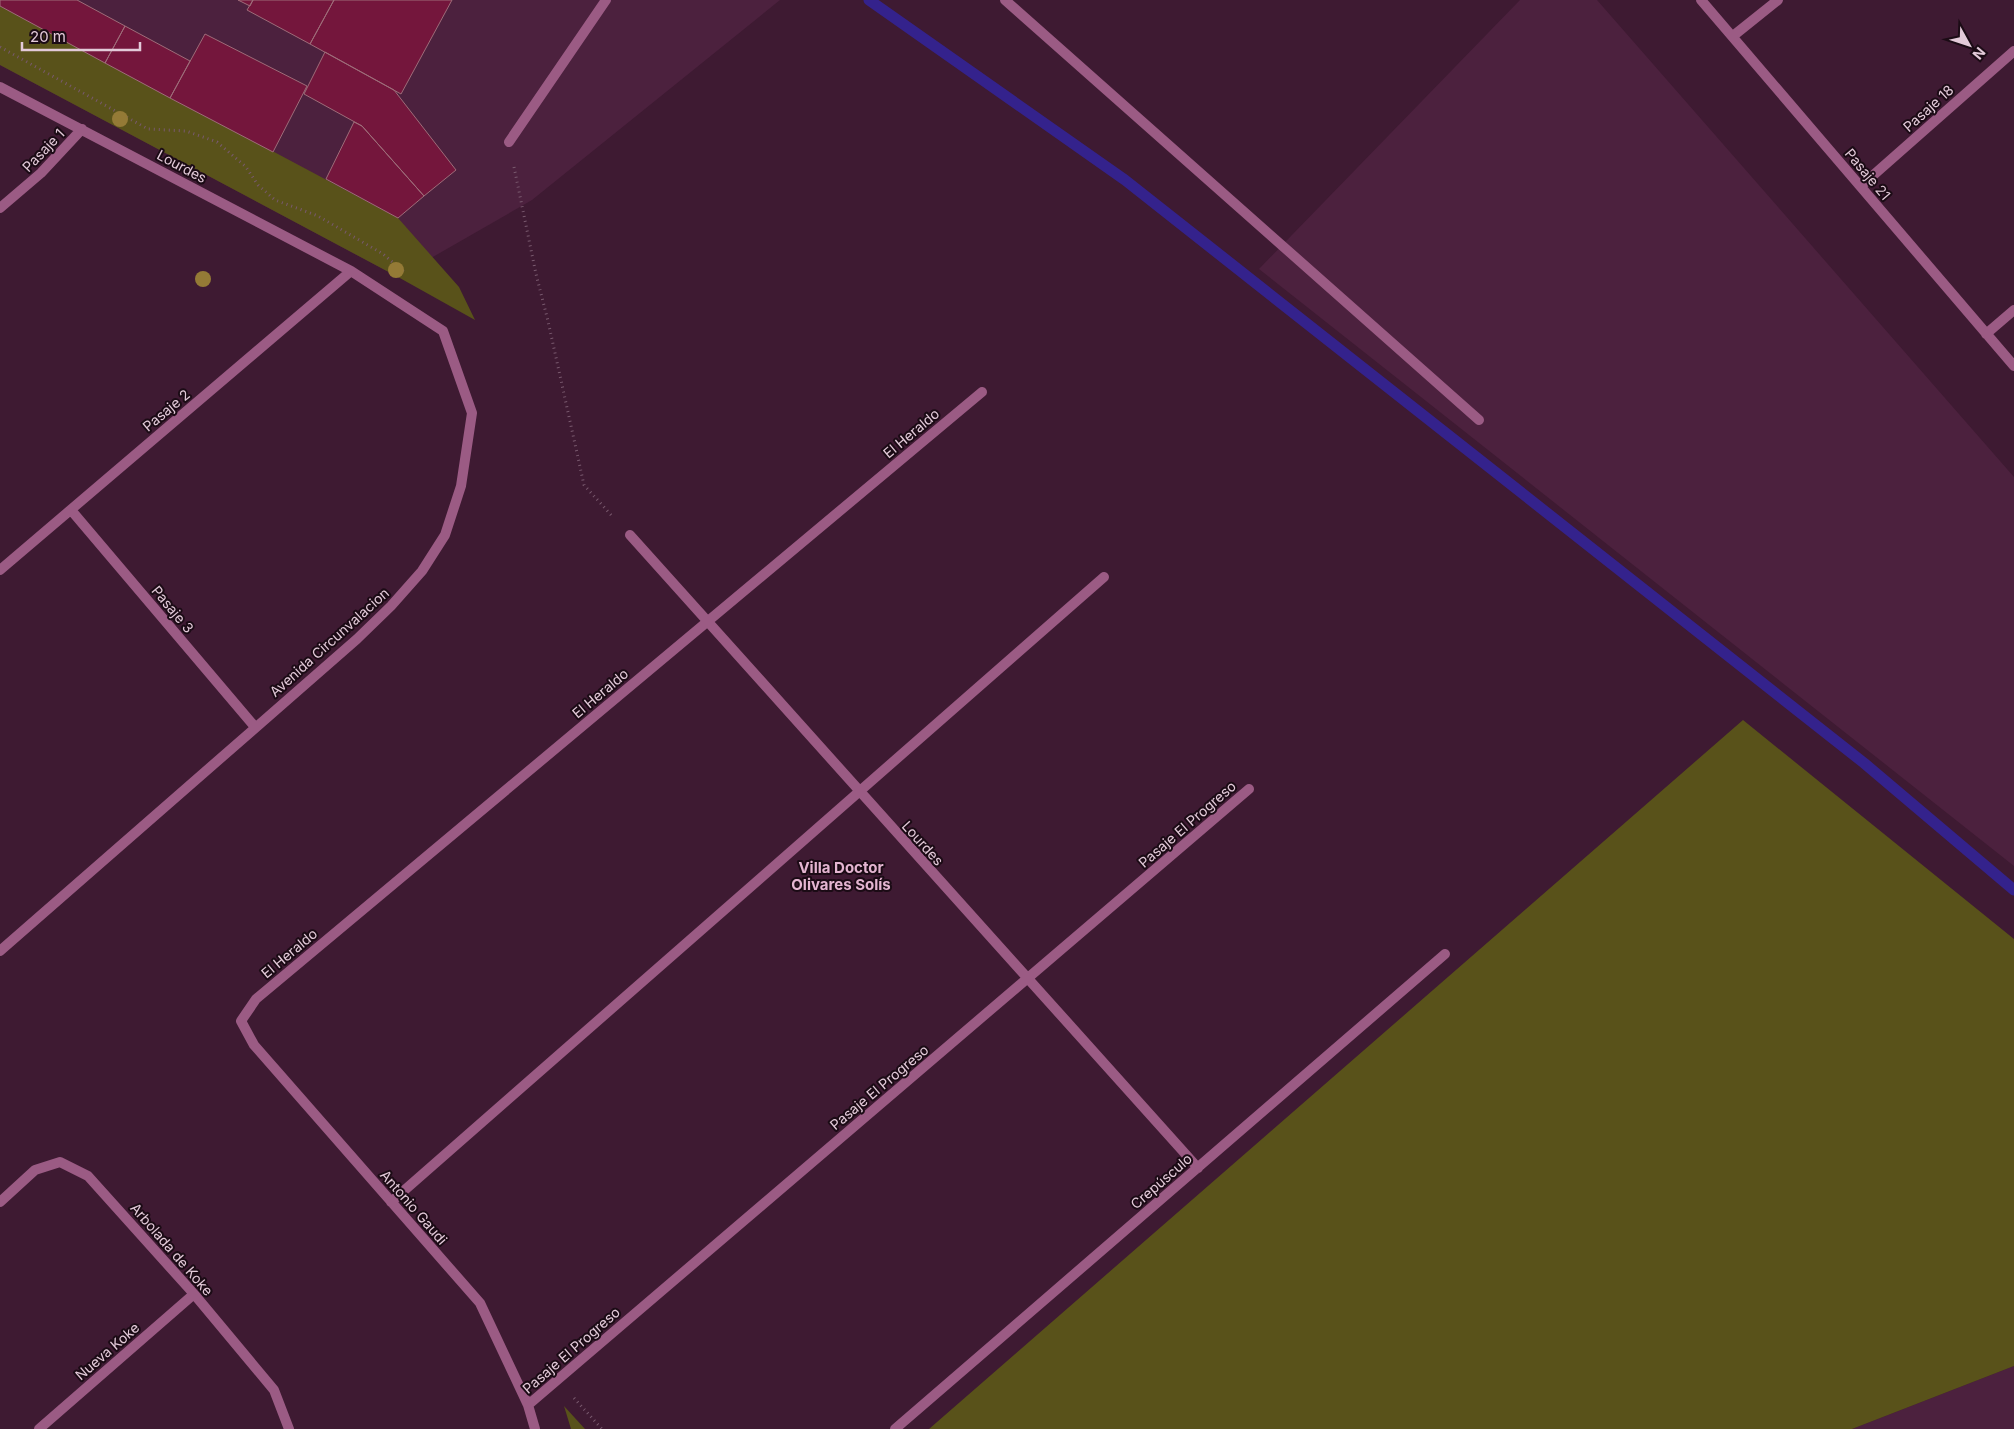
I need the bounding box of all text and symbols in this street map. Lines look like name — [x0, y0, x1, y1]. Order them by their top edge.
scale bar — [22, 20, 140, 52]
north arrow — [1944, 20, 1994, 70]
text: 20 m — [30, 27, 66, 46]
text: N — [1969, 44, 1989, 63]
street label: Pasaje 18 — [1899, 81, 1957, 135]
street label: Pasaje 1 — [18, 125, 68, 175]
street label: Pasaje 21 — [1842, 145, 1894, 203]
street label: Lourdes — [154, 146, 210, 186]
street label: Pasaje 2 — [139, 385, 193, 435]
street label: El Heraldo — [880, 405, 942, 461]
street label: Pasaje 3 — [148, 582, 198, 636]
street label: Avenida Circunvalacion — [266, 584, 392, 700]
street label: El Heraldo — [569, 665, 631, 721]
street label: Pasaje El Progreso — [1135, 777, 1239, 871]
street label: Lourdes — [899, 817, 947, 869]
district label: Villa Doctor Olivares Solís — [791, 858, 891, 894]
street label: El Heraldo — [258, 925, 320, 981]
street label: Pasaje El Progreso — [826, 1041, 932, 1133]
street label: Crepúsculo — [1127, 1150, 1195, 1212]
street label: Antonio Gaudi — [377, 1166, 451, 1248]
street label: Arbolada de Koke — [127, 1199, 217, 1299]
street label: Pasaje El Progreso — [519, 1303, 623, 1397]
street label: Nueva Koke — [72, 1319, 142, 1383]

